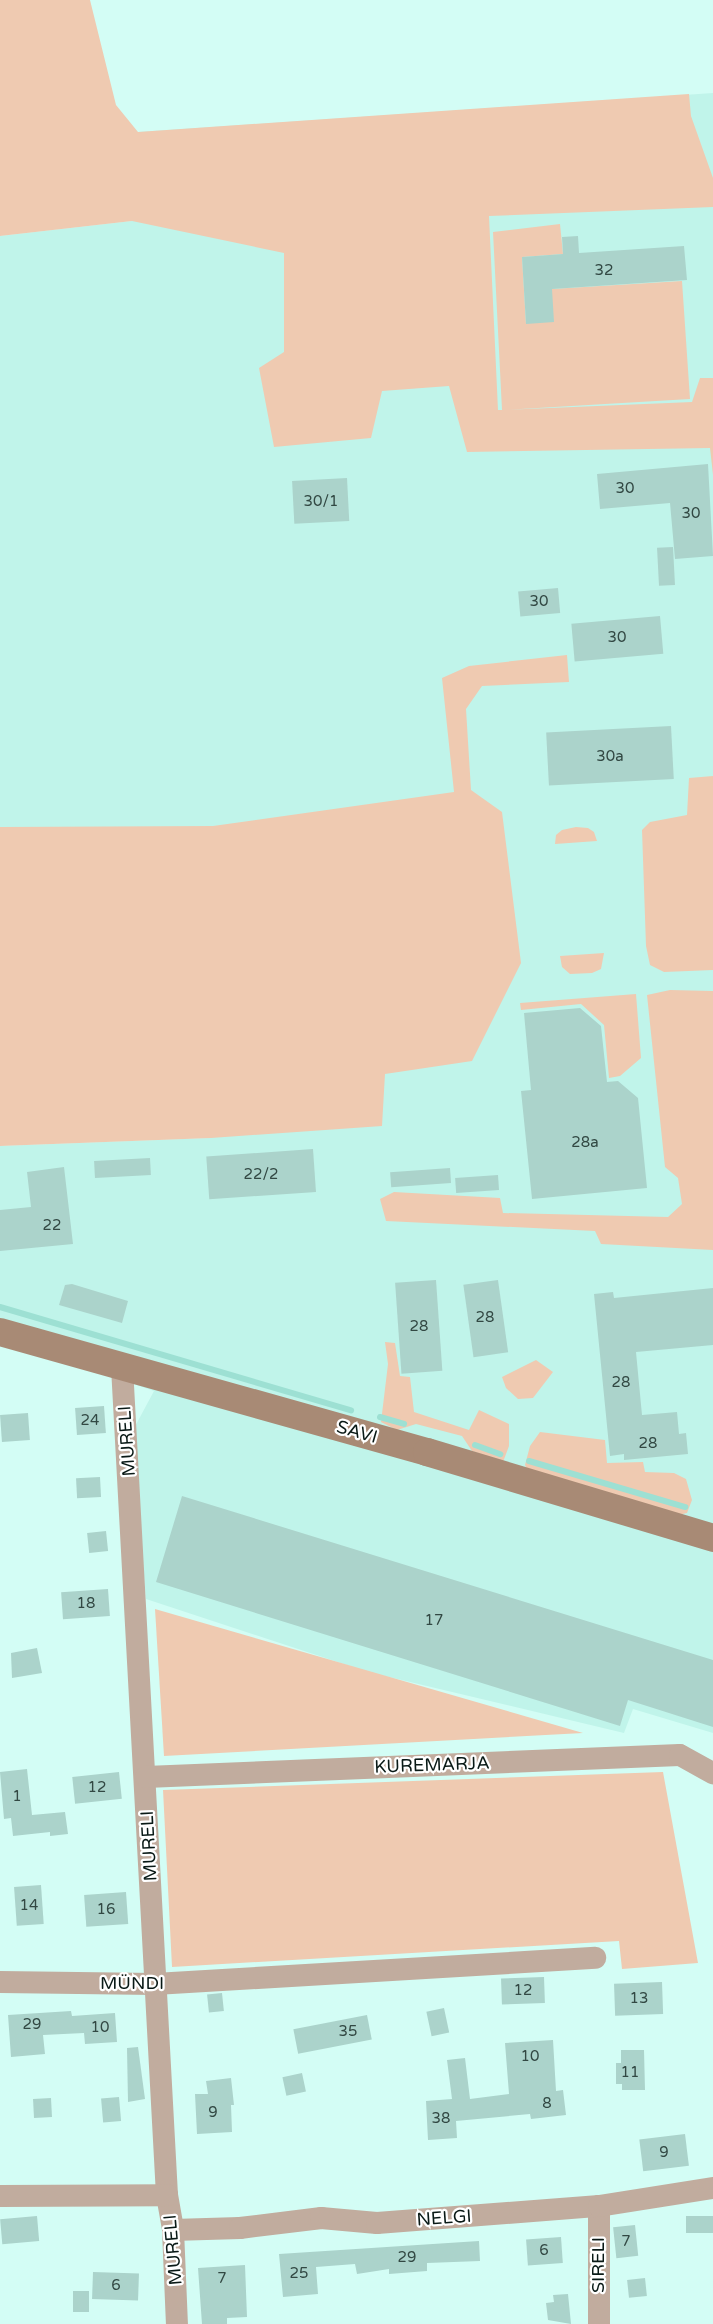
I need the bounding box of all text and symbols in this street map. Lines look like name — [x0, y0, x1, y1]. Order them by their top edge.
house number: 32 — [595, 262, 613, 280]
house number: 30 — [616, 480, 634, 498]
house number: 30/1 — [304, 493, 338, 511]
house number: 30 — [682, 505, 700, 523]
house number: 30 — [530, 593, 548, 611]
house number: 30 — [608, 629, 626, 647]
house number: 30a — [596, 748, 624, 766]
house number: 28a — [571, 1134, 599, 1152]
house number: 22/2 — [244, 1166, 278, 1184]
house number: 22 — [43, 1217, 61, 1235]
house number: 28 — [476, 1309, 494, 1327]
house number: 28 — [410, 1318, 428, 1336]
house number: 28 — [612, 1374, 630, 1392]
street label: MURELI — [114, 1405, 140, 1477]
house number: 24 — [81, 1412, 99, 1430]
street label: SAVI — [334, 1416, 380, 1448]
house number: 28 — [639, 1435, 657, 1453]
house number: 18 — [77, 1595, 95, 1613]
house number: 17 — [425, 1612, 443, 1630]
street label: KUREMARJA — [374, 1752, 490, 1778]
house number: 12 — [88, 1779, 106, 1797]
house number: 1 — [12, 1788, 22, 1806]
street label: MURELI — [136, 1810, 162, 1882]
house number: 14 — [20, 1897, 38, 1915]
house number: 16 — [97, 1901, 115, 1919]
street label: MÜNDI — [100, 1972, 164, 1994]
house number: 12 — [514, 1982, 532, 2000]
house number: 13 — [630, 1990, 648, 2008]
house number: 29 — [23, 2016, 41, 2034]
house number: 10 — [91, 2019, 109, 2037]
house number: 35 — [339, 2023, 357, 2041]
house number: 10 — [521, 2048, 539, 2066]
house number: 11 — [621, 2064, 639, 2082]
house number: 8 — [542, 2095, 552, 2113]
house number: 9 — [208, 2104, 218, 2122]
house number: 38 — [432, 2110, 450, 2128]
house number: 9 — [659, 2144, 669, 2162]
street label: NELGI — [416, 2205, 472, 2231]
street label: MURELI — [159, 2214, 187, 2286]
house number: 7 — [621, 2233, 631, 2251]
street label: SIRELI — [587, 2237, 609, 2293]
house number: 6 — [539, 2242, 549, 2260]
house number: 29 — [398, 2249, 416, 2267]
house number: 25 — [290, 2265, 308, 2283]
house number: 7 — [217, 2270, 227, 2288]
house number: 6 — [111, 2277, 121, 2295]

